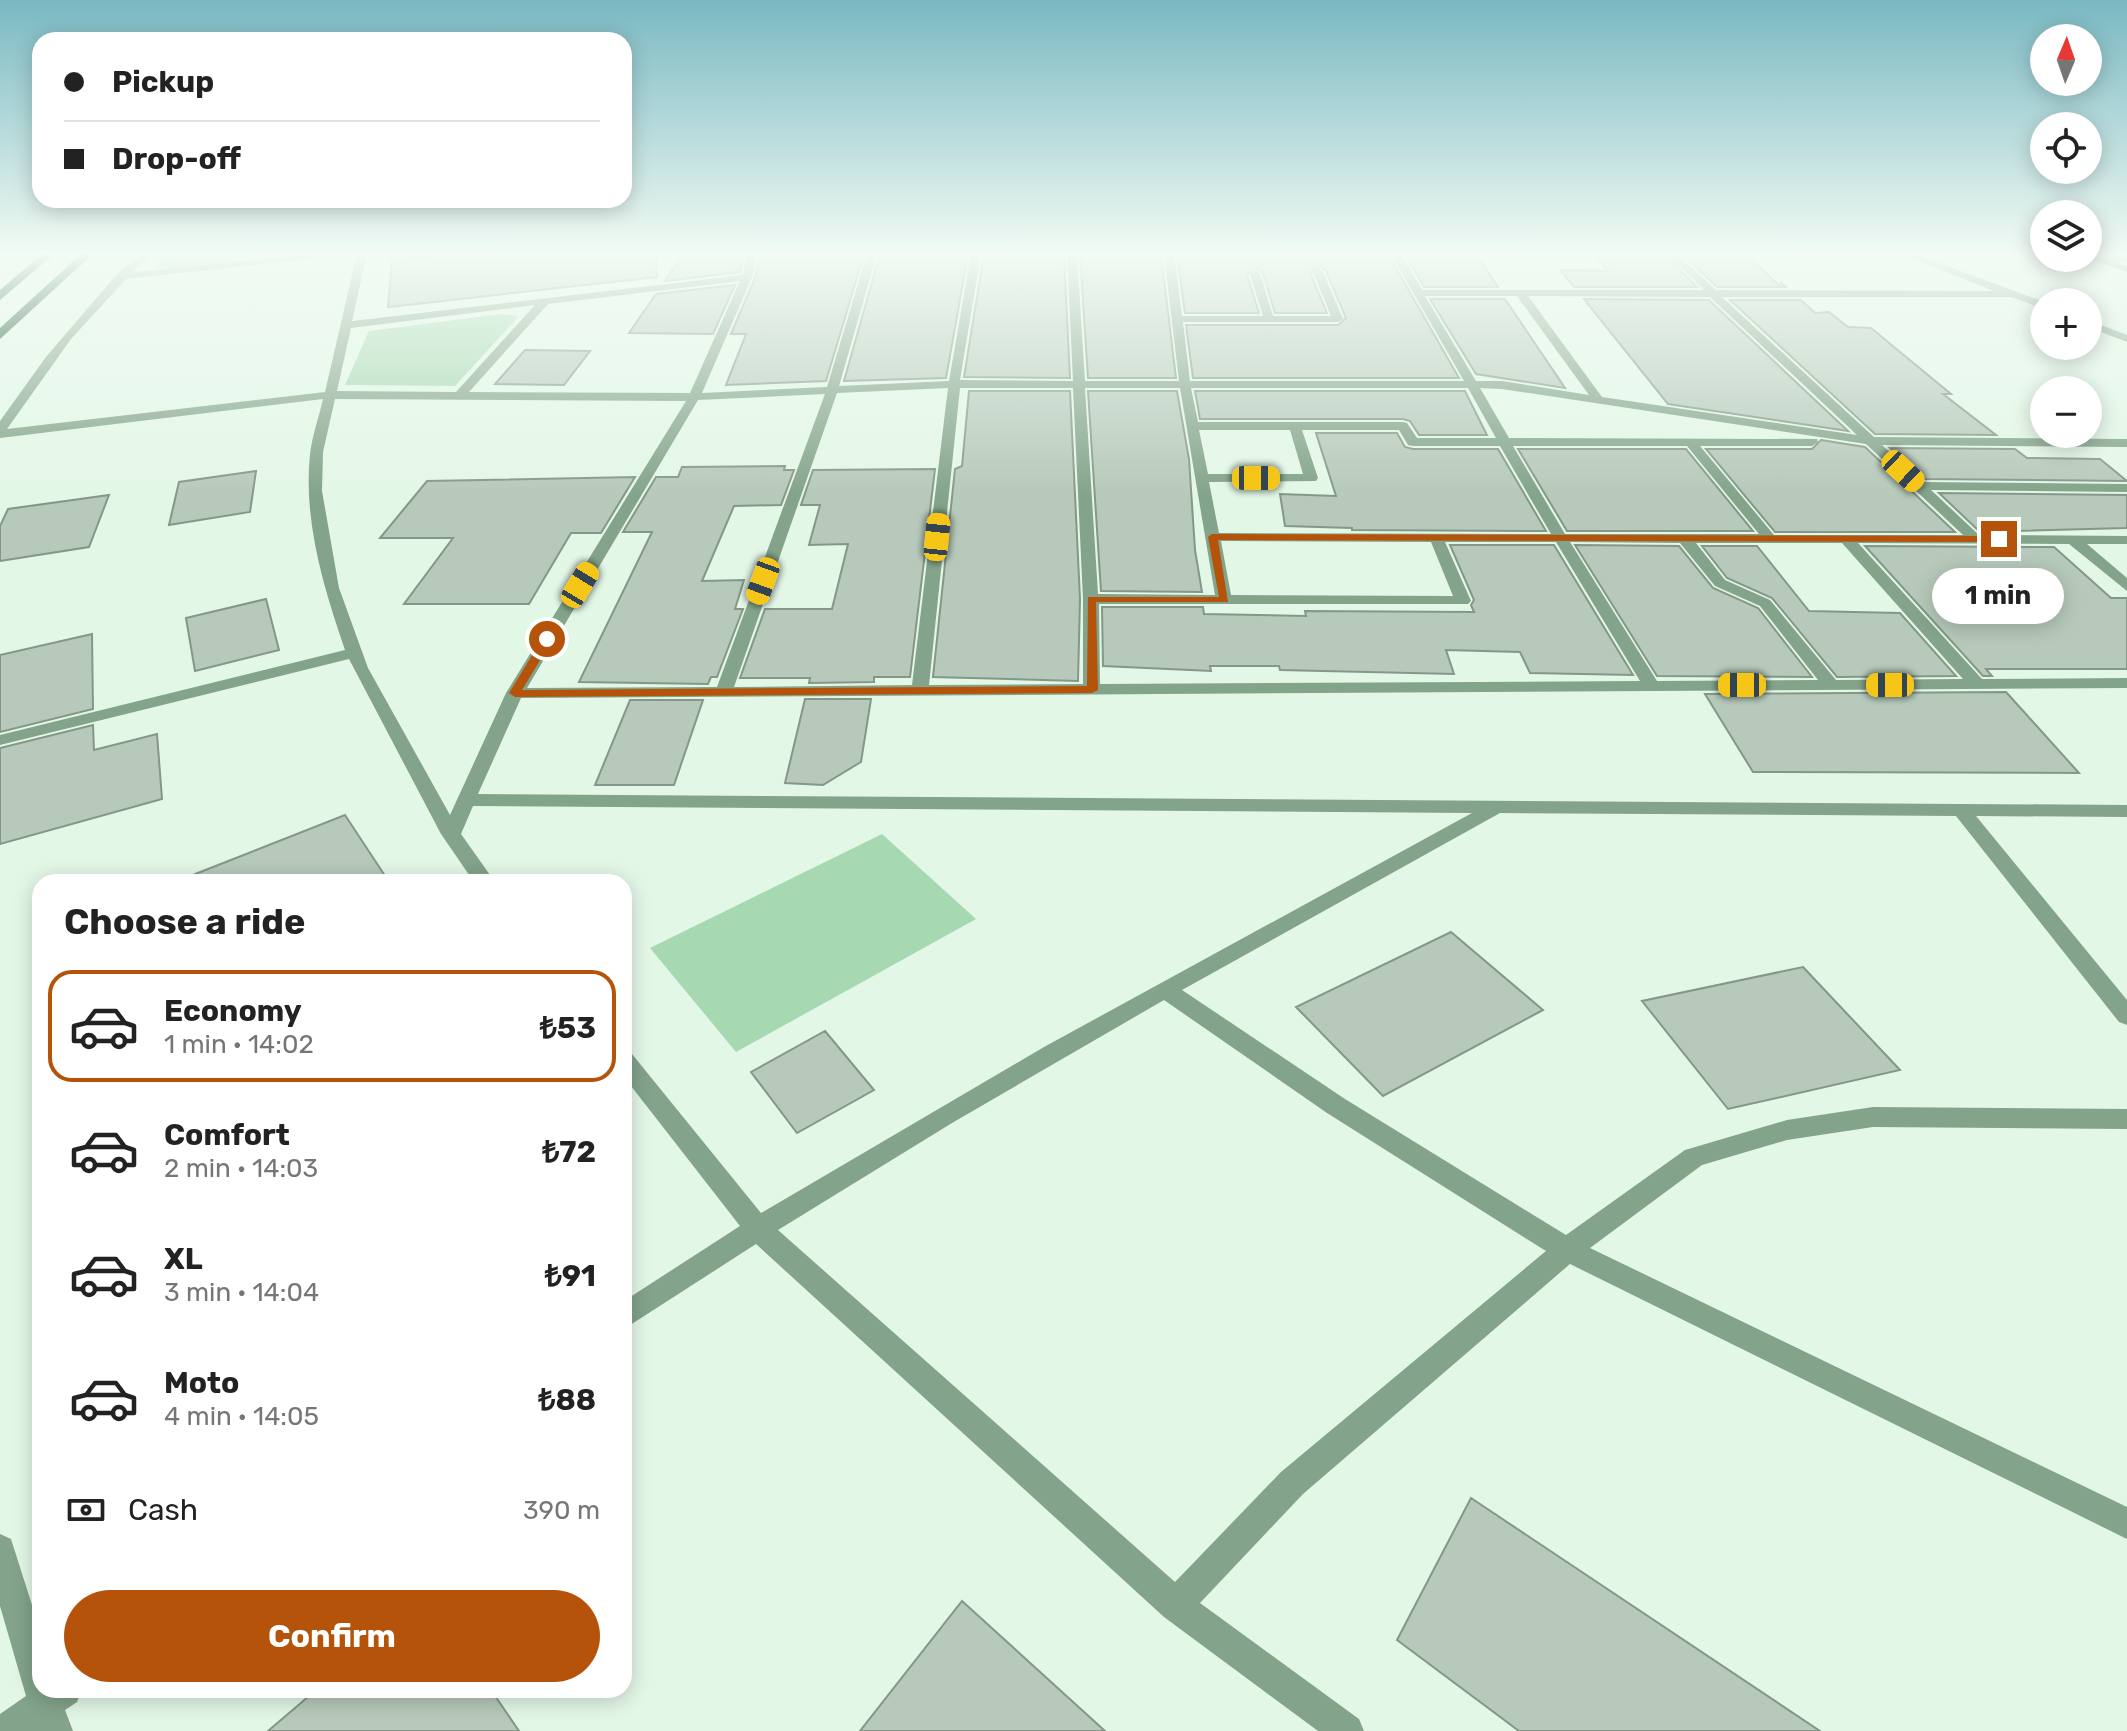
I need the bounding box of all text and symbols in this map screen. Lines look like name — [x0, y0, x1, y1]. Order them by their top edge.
north arrow — [2030, 24, 2102, 96]
map controls — [2030, 24, 2102, 448]
text: Pickup — [112, 64, 214, 100]
button: locate — [2030, 112, 2102, 184]
text: Drop-off — [112, 141, 241, 177]
button: layers — [2030, 200, 2102, 272]
button: + — [2030, 288, 2102, 360]
button: − — [2030, 376, 2102, 448]
car — [1877, 446, 1929, 496]
car — [1232, 466, 1280, 490]
car — [923, 512, 951, 562]
route end — [1981, 521, 2017, 557]
car — [744, 554, 782, 608]
car — [557, 558, 603, 612]
callout: 1 min — [1933, 567, 2065, 623]
text: 1 min — [1965, 580, 2031, 611]
route start — [529, 621, 565, 657]
car — [1718, 673, 1766, 697]
car — [1866, 673, 1914, 697]
text: Choose a ride — [64, 900, 305, 943]
icon: car — [68, 990, 140, 1062]
text: Economy — [164, 993, 302, 1029]
text: ₺53 — [540, 1010, 596, 1046]
text: 1 min · 14:02 — [164, 1029, 314, 1060]
icon: car — [68, 1114, 140, 1186]
text: Comfort — [164, 1117, 290, 1153]
text: ₺72 — [542, 1134, 596, 1170]
text: 2 min · 14:03 — [164, 1153, 318, 1184]
icon: car — [68, 1238, 140, 1310]
text: XL — [164, 1241, 203, 1277]
text: ₺91 — [545, 1258, 596, 1294]
text: 3 min · 14:04 — [164, 1277, 319, 1308]
icon: car — [68, 1362, 140, 1434]
text: Moto — [164, 1365, 239, 1401]
text: ₺88 — [538, 1382, 596, 1418]
text: 4 min · 14:05 — [164, 1401, 319, 1432]
icon: cash — [64, 1488, 108, 1532]
text: Cash — [128, 1492, 198, 1528]
text: 390 m — [523, 1495, 600, 1526]
button: Confirm — [64, 1590, 600, 1682]

